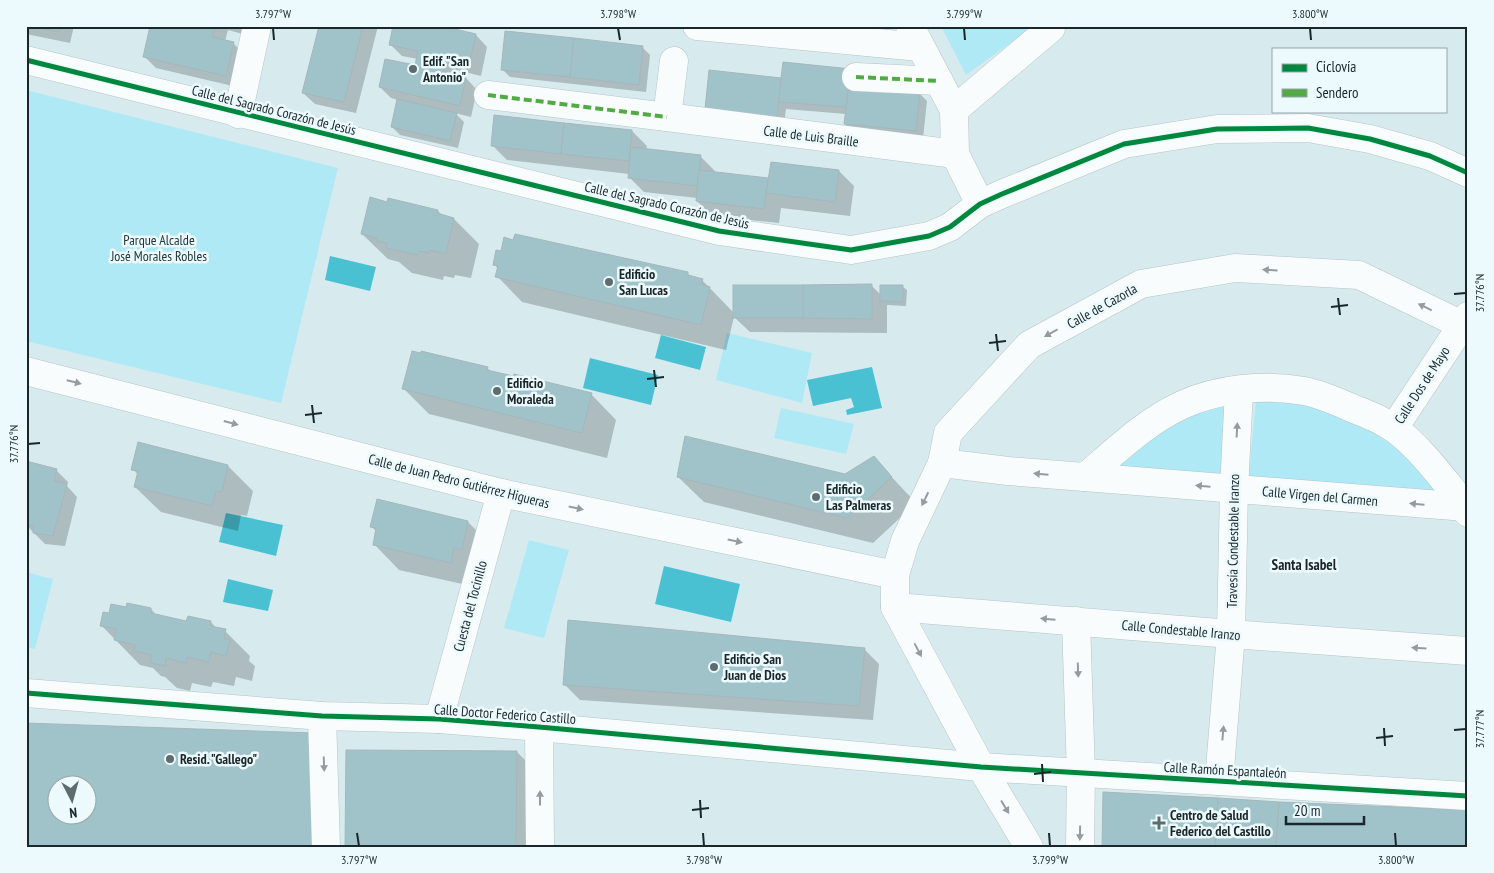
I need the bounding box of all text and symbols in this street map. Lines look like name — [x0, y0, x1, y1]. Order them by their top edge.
text: 3.797°W — [255, 6, 291, 21]
text: 3.798°W — [600, 6, 636, 21]
text: 3.799°W — [946, 6, 982, 21]
text: 3.800°W — [1292, 6, 1328, 21]
legend — [1272, 48, 1446, 112]
place label: Edif. "San Antonio" — [422, 52, 469, 86]
text: Ciclovía — [1316, 57, 1356, 76]
marker: Edif. "San Antonio" — [407, 63, 419, 75]
street label: Calle del Sagrado Corazón de Jesús — [190, 81, 358, 139]
text: Sendero — [1316, 83, 1358, 102]
street label: Calle de Luis Braille — [762, 121, 860, 151]
street label: Calle del Sagrado Corazón de Jesús — [583, 177, 751, 233]
park label: Parque Alcalde José Morales Robles — [110, 231, 207, 265]
place label: Edificio San Lucas — [619, 265, 668, 299]
one-way arrow — [1262, 265, 1278, 273]
text: 37.776°N — [1472, 274, 1487, 312]
marker: Edificio San Lucas — [603, 276, 615, 288]
street label: Calle de Cazorla — [1064, 279, 1140, 333]
one-way arrow — [1418, 303, 1432, 311]
one-way arrow — [1044, 329, 1059, 337]
street label: Calle Dos de Mayo — [1390, 343, 1454, 427]
place label: Edificio Moraleda — [507, 374, 554, 408]
one-way arrow — [66, 379, 81, 387]
marker: Edificio Moraleda — [491, 385, 503, 397]
one-way arrow — [224, 419, 239, 427]
one-way arrow — [1233, 422, 1241, 438]
text: 37.776°N — [6, 425, 21, 463]
street label: Calle de Juan Pedro Gutiérrez Higueras — [367, 450, 552, 512]
one-way arrow — [1033, 469, 1049, 477]
street label: Travesía Condestable Iranzo — [1223, 474, 1243, 608]
place label: Edificio Las Palmeras — [826, 480, 891, 514]
one-way arrow — [1195, 482, 1211, 490]
street label: Calle Virgen del Carmen — [1262, 482, 1378, 510]
marker: Edificio Las Palmeras — [810, 491, 822, 503]
one-way arrow — [921, 491, 929, 506]
one-way arrow — [1409, 499, 1425, 507]
one-way arrow — [568, 505, 584, 513]
one-way arrow — [727, 538, 743, 546]
district label: Santa Isabel — [1272, 555, 1337, 574]
street label: Cuesta del Tocinillo — [449, 558, 491, 654]
one-way arrow — [1039, 615, 1055, 623]
street label: Calle Condestable Iranzo — [1121, 616, 1241, 644]
one-way arrow — [914, 642, 922, 657]
one-way arrow — [1411, 643, 1427, 651]
place label: Edificio San Juan de Dios — [723, 650, 786, 684]
marker: Edificio San Juan de Dios — [708, 661, 720, 673]
one-way arrow — [1074, 662, 1082, 678]
street label: Calle Doctor Federico Castillo — [433, 700, 577, 728]
text: 37.777°N — [1472, 710, 1487, 748]
one-way arrow — [1220, 724, 1228, 740]
place label: Resid. "Gallego" — [180, 750, 257, 768]
marker: Resid. "Gallego" — [164, 753, 176, 765]
one-way arrow — [320, 756, 328, 772]
street label: Calle Ramón Espantaleón — [1163, 758, 1287, 782]
north arrow — [48, 776, 98, 826]
one-way arrow — [536, 790, 544, 806]
scale bar — [1286, 793, 1364, 825]
one-way arrow — [1000, 800, 1009, 813]
text: 20 m — [1294, 801, 1320, 820]
text: N — [69, 804, 78, 822]
place label: Centro de Salud Federico del Castillo — [1170, 806, 1271, 840]
marker: Centro de Salud Federico del Castillo — [1152, 816, 1166, 830]
one-way arrow — [1076, 825, 1084, 841]
text: 3.797°W — [341, 852, 377, 867]
text: 3.798°W — [686, 852, 722, 867]
text: 3.799°W — [1032, 852, 1068, 867]
text: 3.800°W — [1378, 852, 1414, 867]

